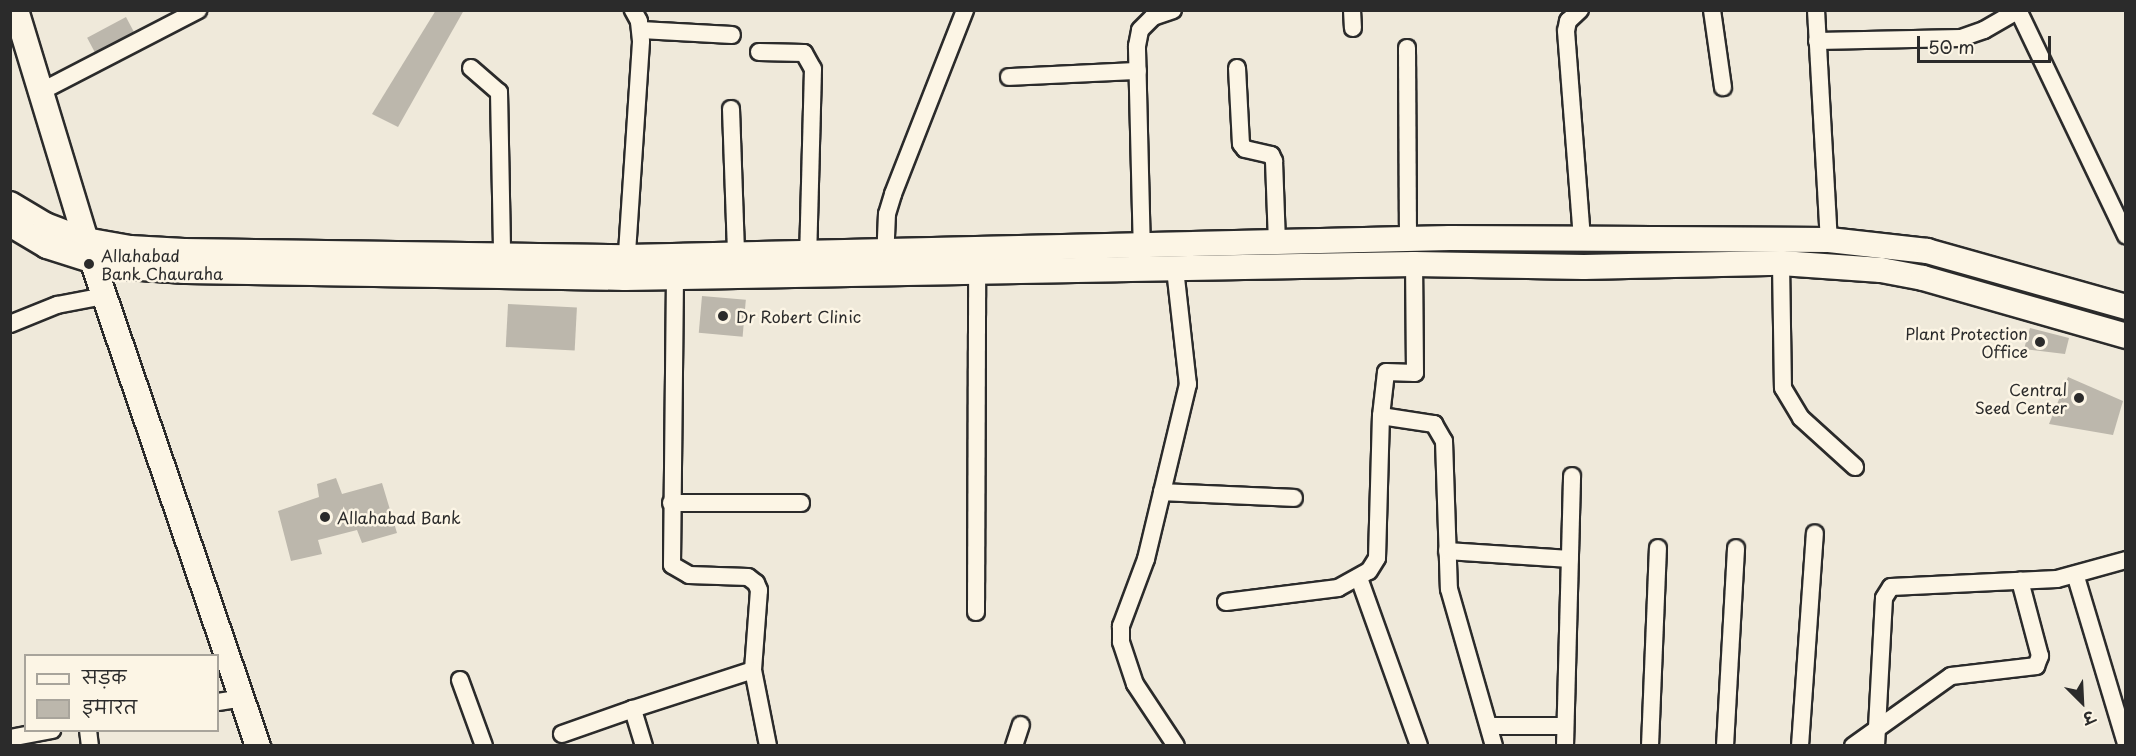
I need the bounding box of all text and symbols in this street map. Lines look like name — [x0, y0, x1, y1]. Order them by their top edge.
scale bar — [1920, 24, 2054, 62]
text: 50 m — [1928, 33, 1975, 60]
place label: Allahabad Bank Chauraha — [101, 245, 224, 283]
marker: Allahabad Bank Chauraha — [82, 257, 96, 271]
place label: Dr Robert Clinic — [736, 306, 861, 326]
marker: Dr Robert Clinic — [714, 307, 732, 325]
place label: Plant Protection Office — [1904, 323, 2028, 361]
marker: Plant Protection Office — [2033, 335, 2047, 349]
place label: Central Seed Center — [1972, 379, 2067, 417]
marker: Central Seed Center — [2072, 391, 2086, 405]
place label: Allahabad Bank — [337, 507, 461, 527]
marker: Allahabad Bank — [318, 510, 332, 524]
legend — [24, 654, 219, 732]
text: सड़क — [82, 663, 126, 690]
north arrow — [2052, 672, 2112, 732]
text: इमारत — [82, 693, 137, 720]
text: उ — [2080, 705, 2099, 732]

